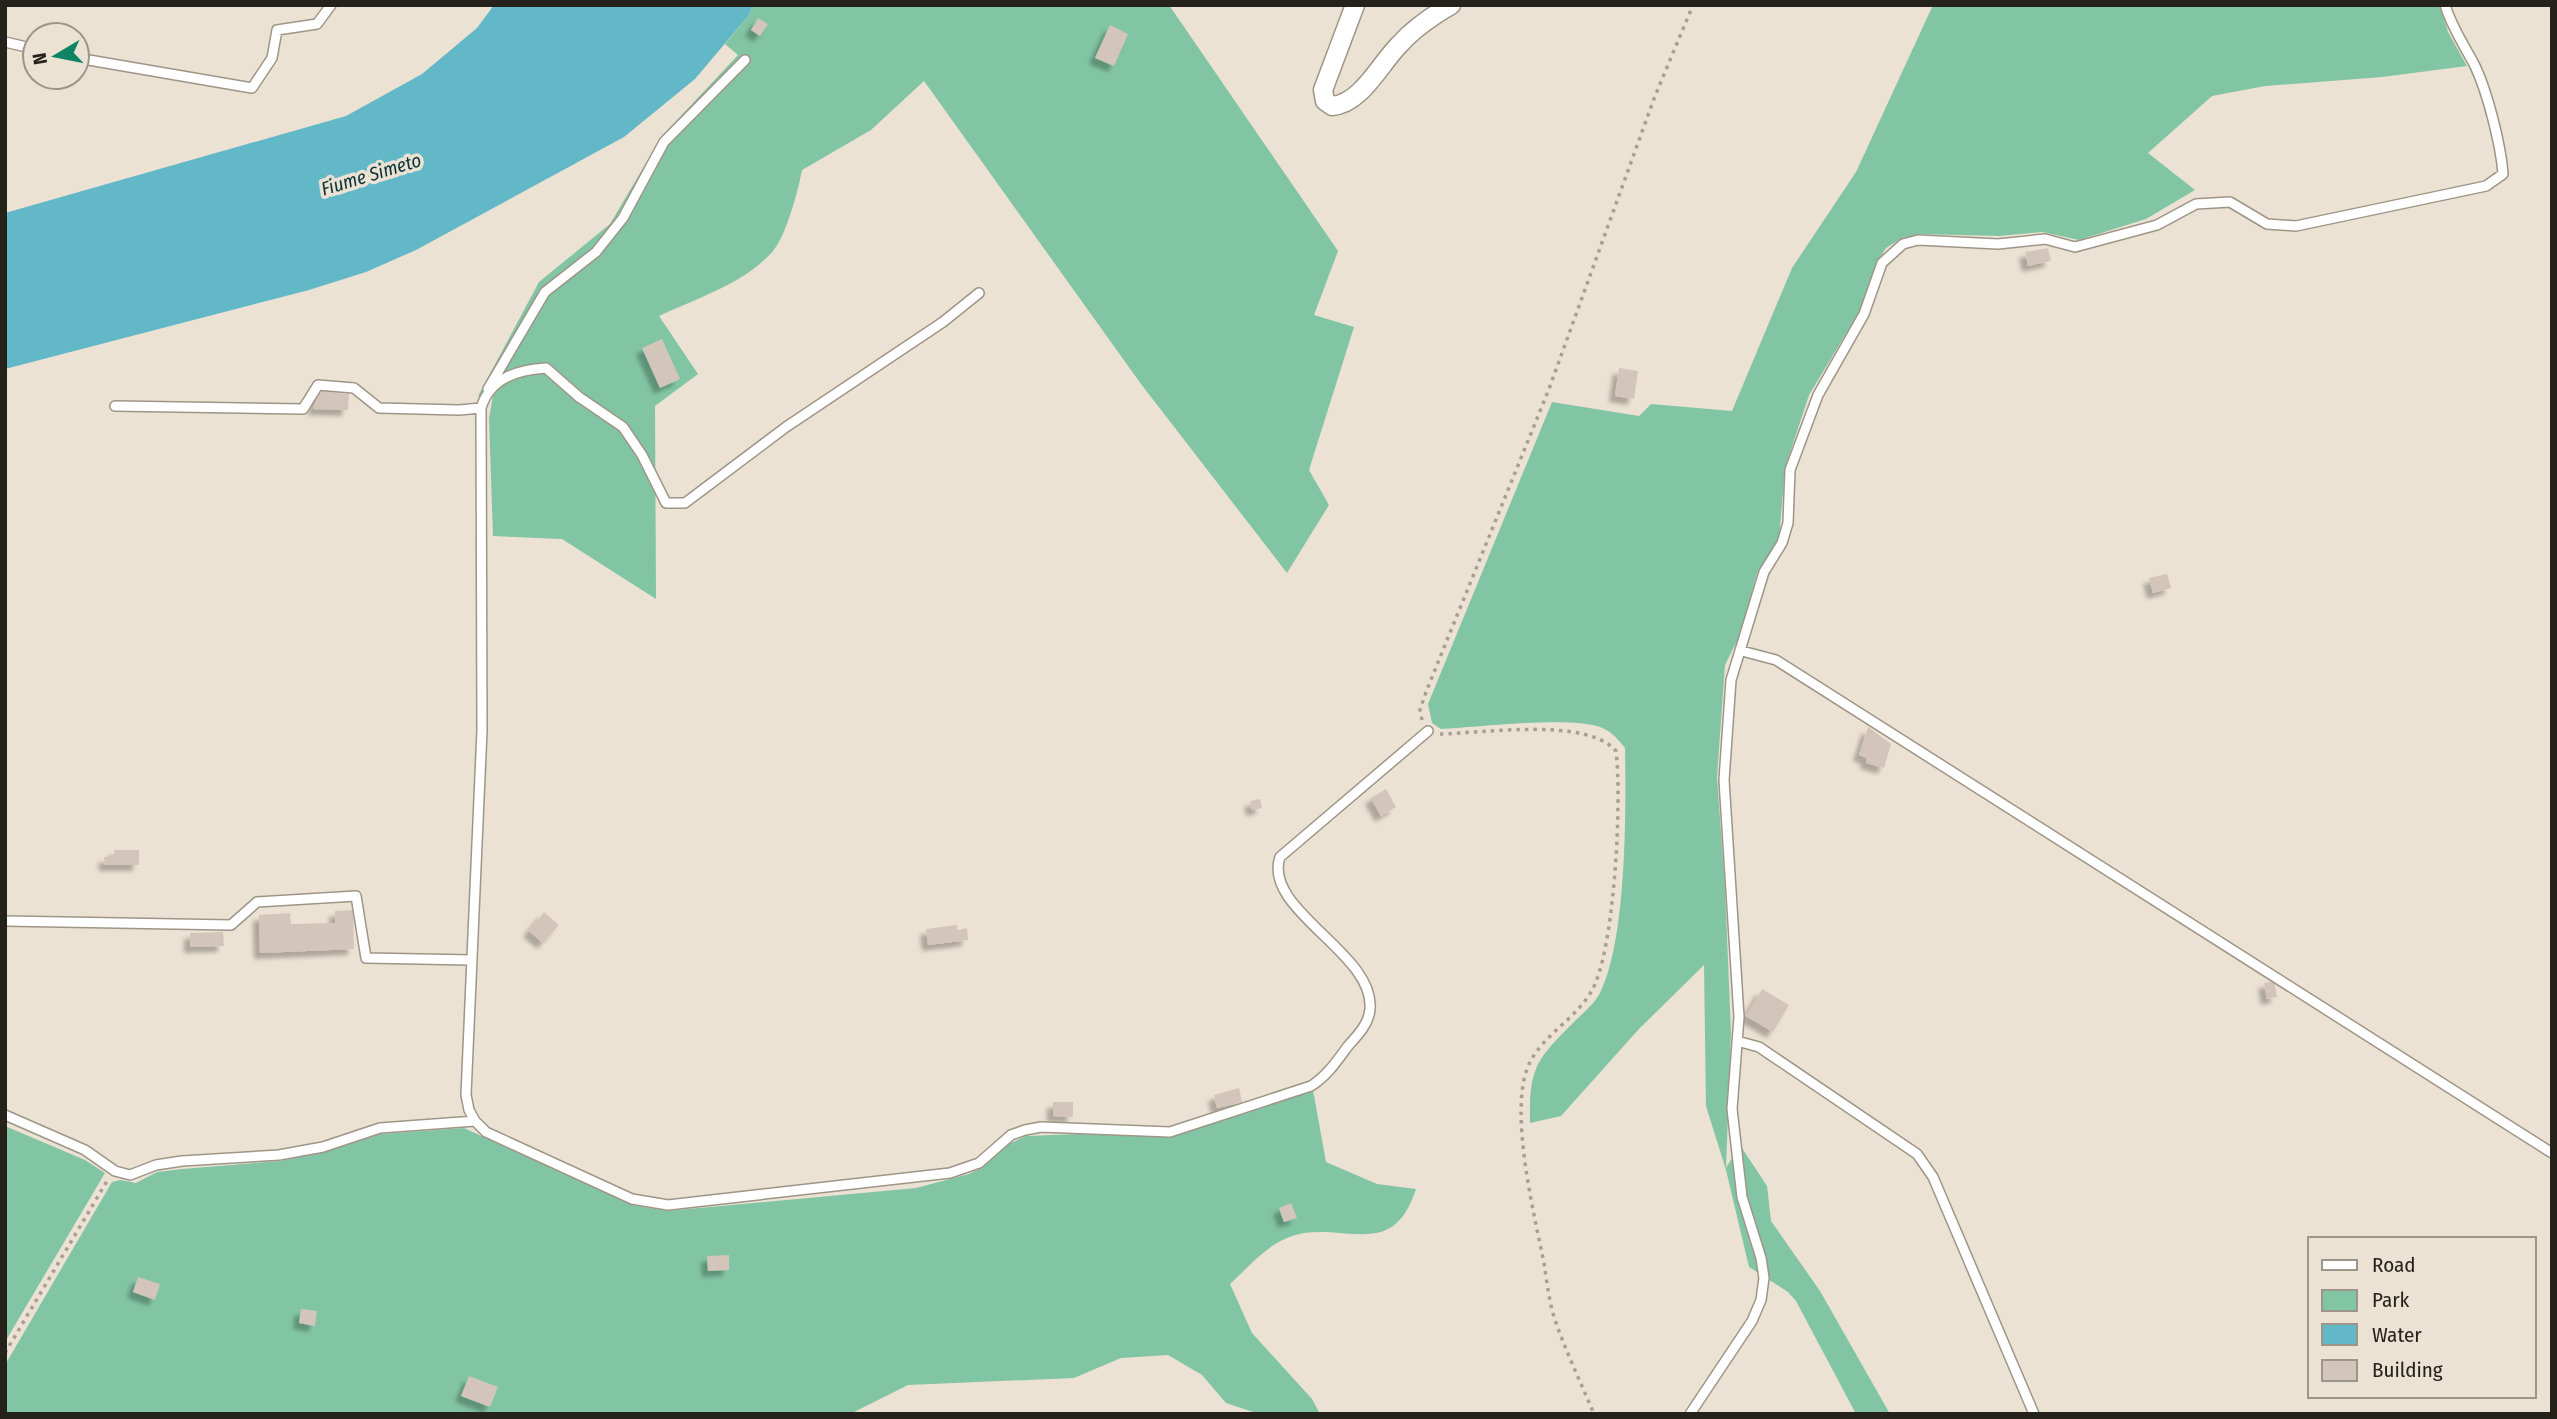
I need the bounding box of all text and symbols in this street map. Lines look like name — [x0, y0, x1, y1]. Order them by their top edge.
north arrow — [21, 21, 91, 91]
text: N — [27, 51, 52, 66]
water label: Fiume Simeto — [318, 148, 424, 201]
legend — [2308, 1237, 2536, 1398]
text: Road — [2372, 1252, 2416, 1278]
text: Park — [2372, 1287, 2410, 1313]
text: Water — [2372, 1322, 2422, 1348]
text: Building — [2372, 1357, 2443, 1383]

